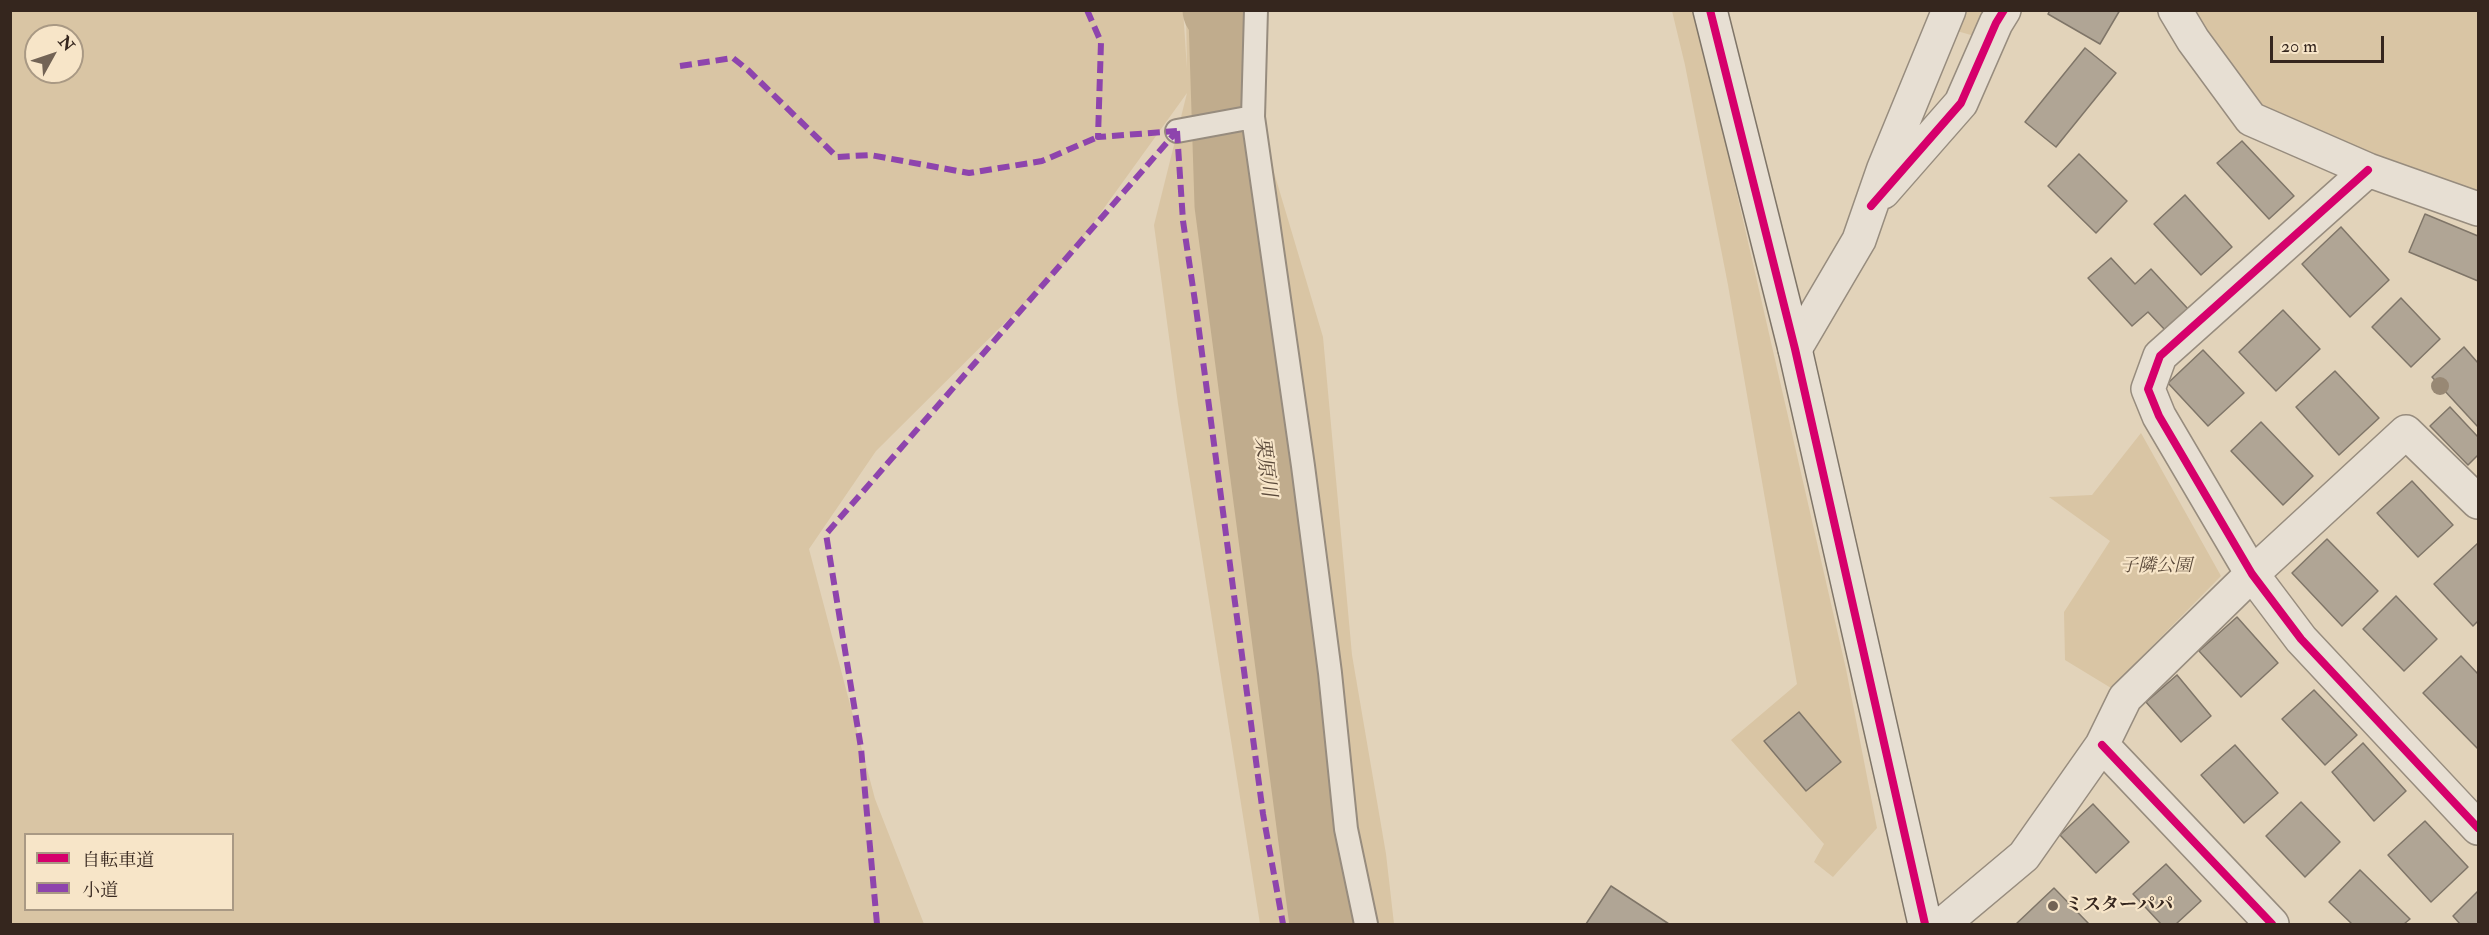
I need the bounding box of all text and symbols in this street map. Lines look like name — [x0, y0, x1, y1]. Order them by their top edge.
north arrow — [24, 24, 84, 84]
scale bar — [2273, 24, 2387, 62]
text: N — [54, 32, 79, 56]
text: 20 m — [2281, 35, 2317, 58]
water label: 栗原川 — [1248, 436, 1280, 498]
park label: 子隣公園 — [2120, 556, 2192, 578]
legend — [24, 833, 234, 911]
text: 自転車道 — [82, 849, 154, 872]
text: 小道 — [82, 879, 118, 902]
place label: ミスターパパ — [2065, 895, 2173, 917]
marker: ミスターパパ — [2046, 899, 2060, 913]

